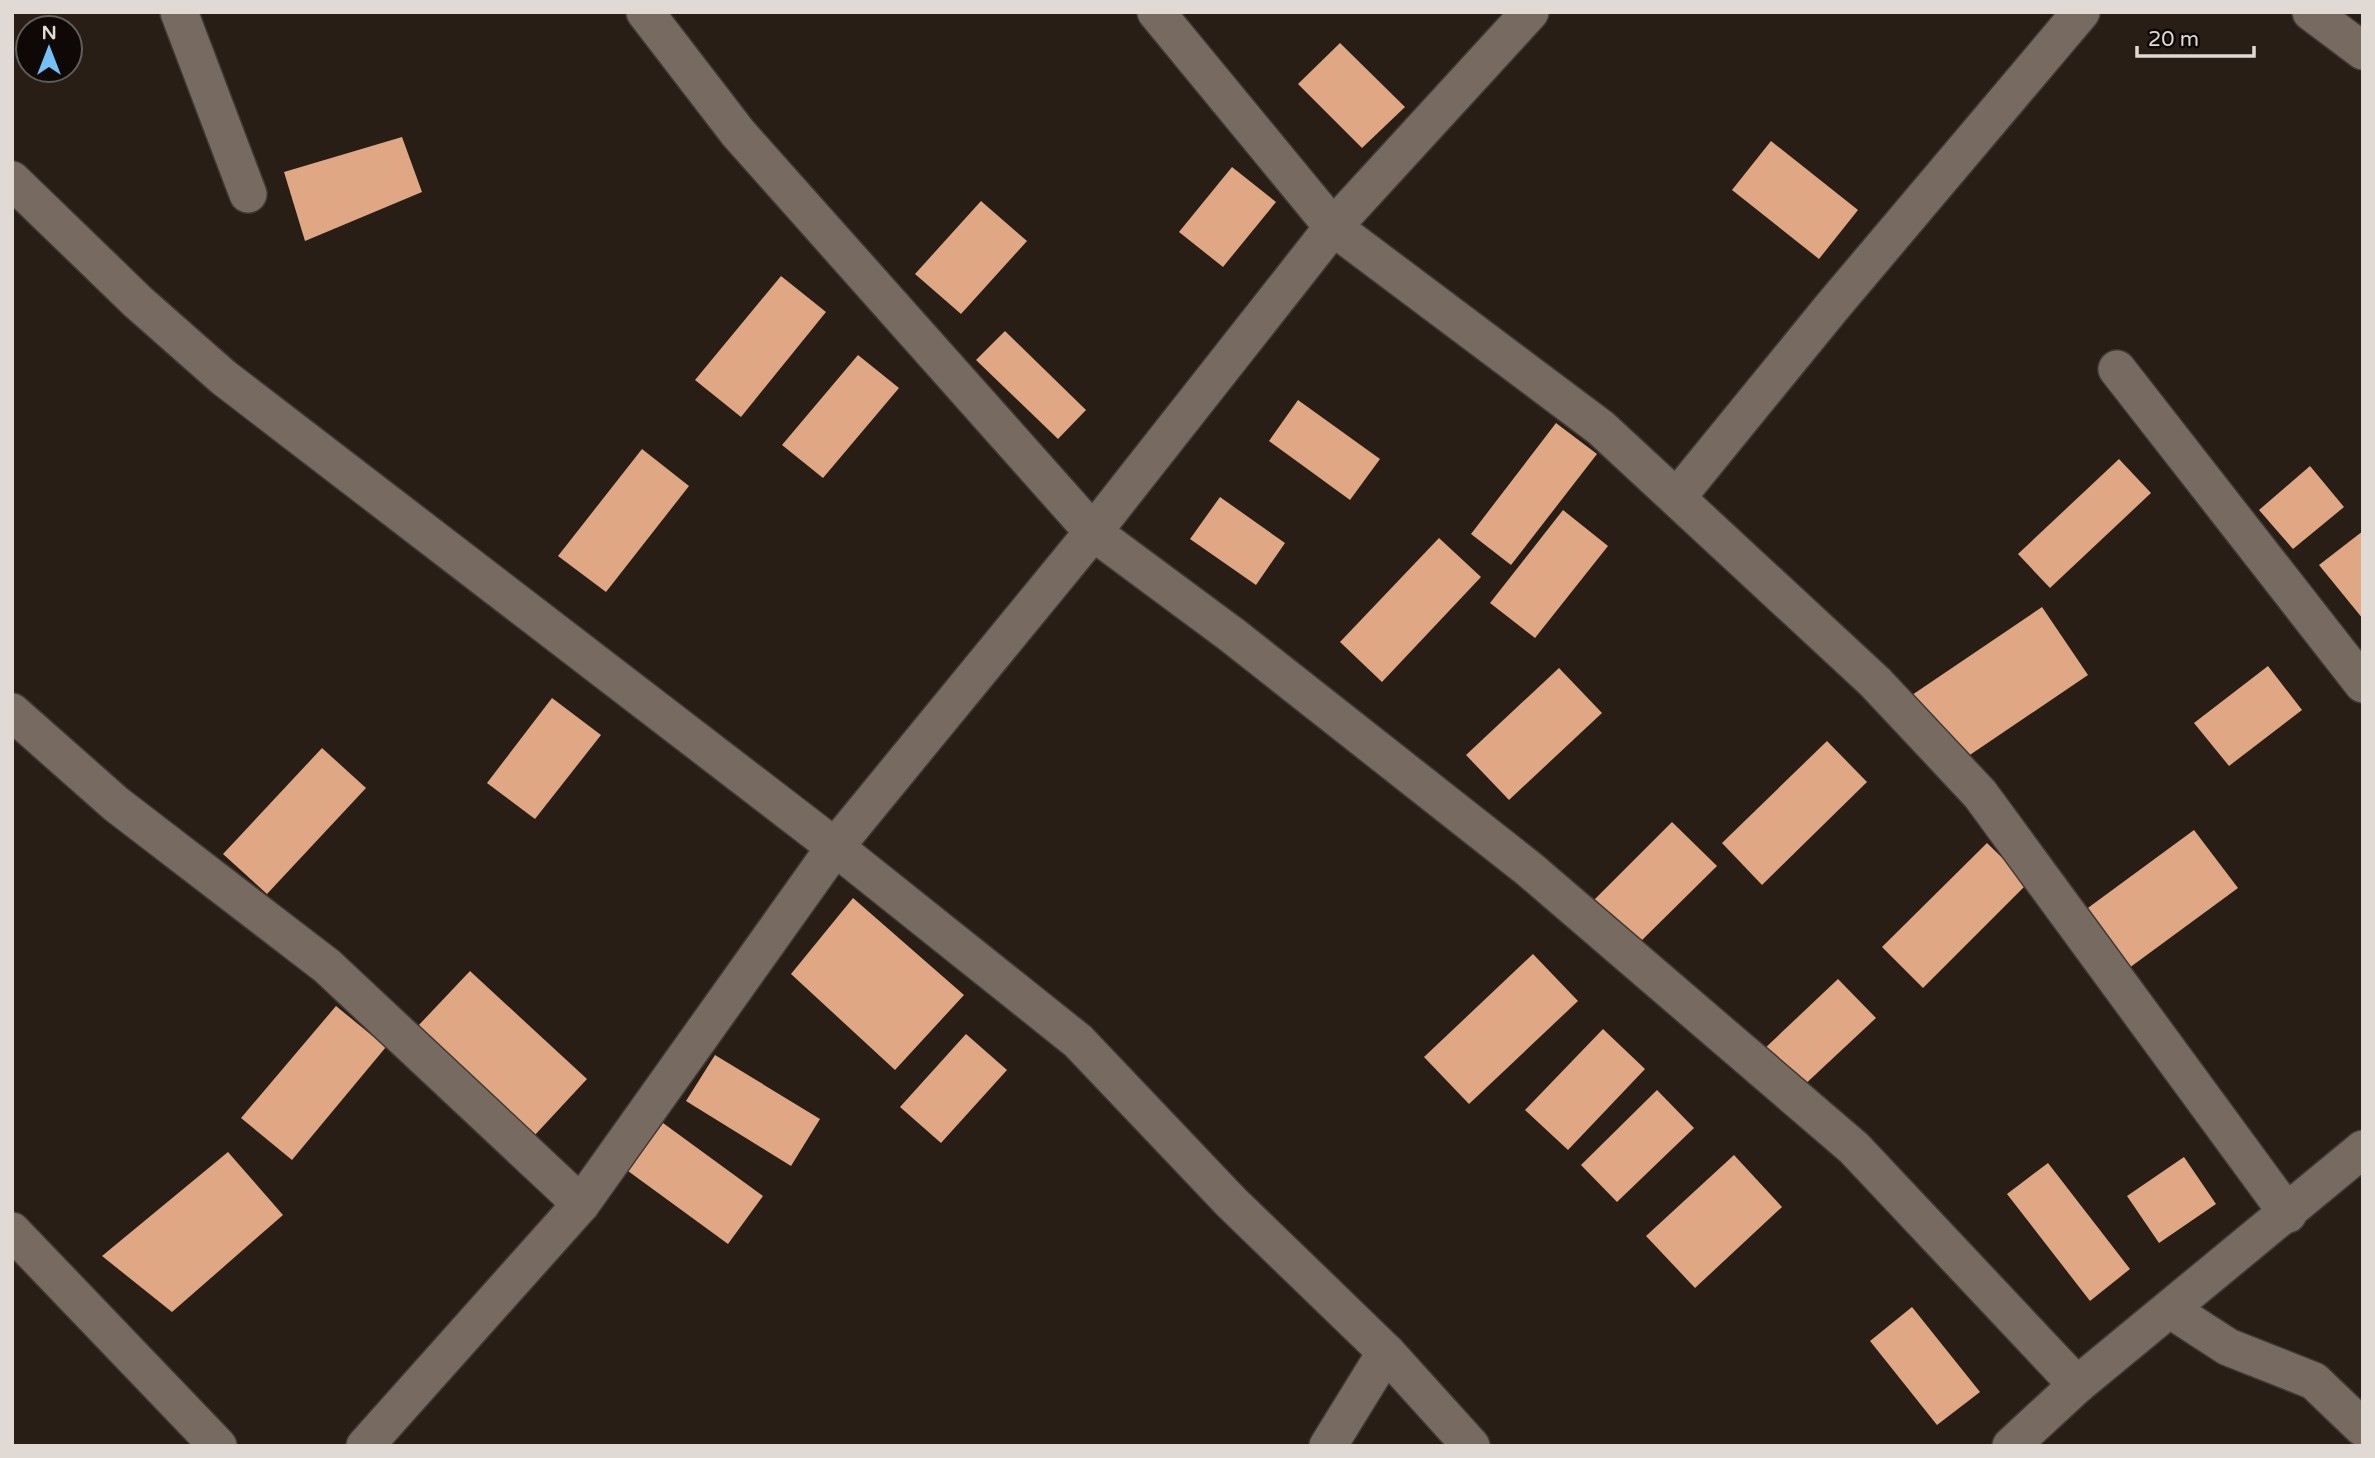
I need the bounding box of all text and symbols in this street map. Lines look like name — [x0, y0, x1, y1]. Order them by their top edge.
north arrow — [14, 14, 84, 84]
scale bar — [2137, 14, 2254, 58]
text: N — [41, 22, 57, 44]
text: 20 m — [2148, 27, 2199, 52]

